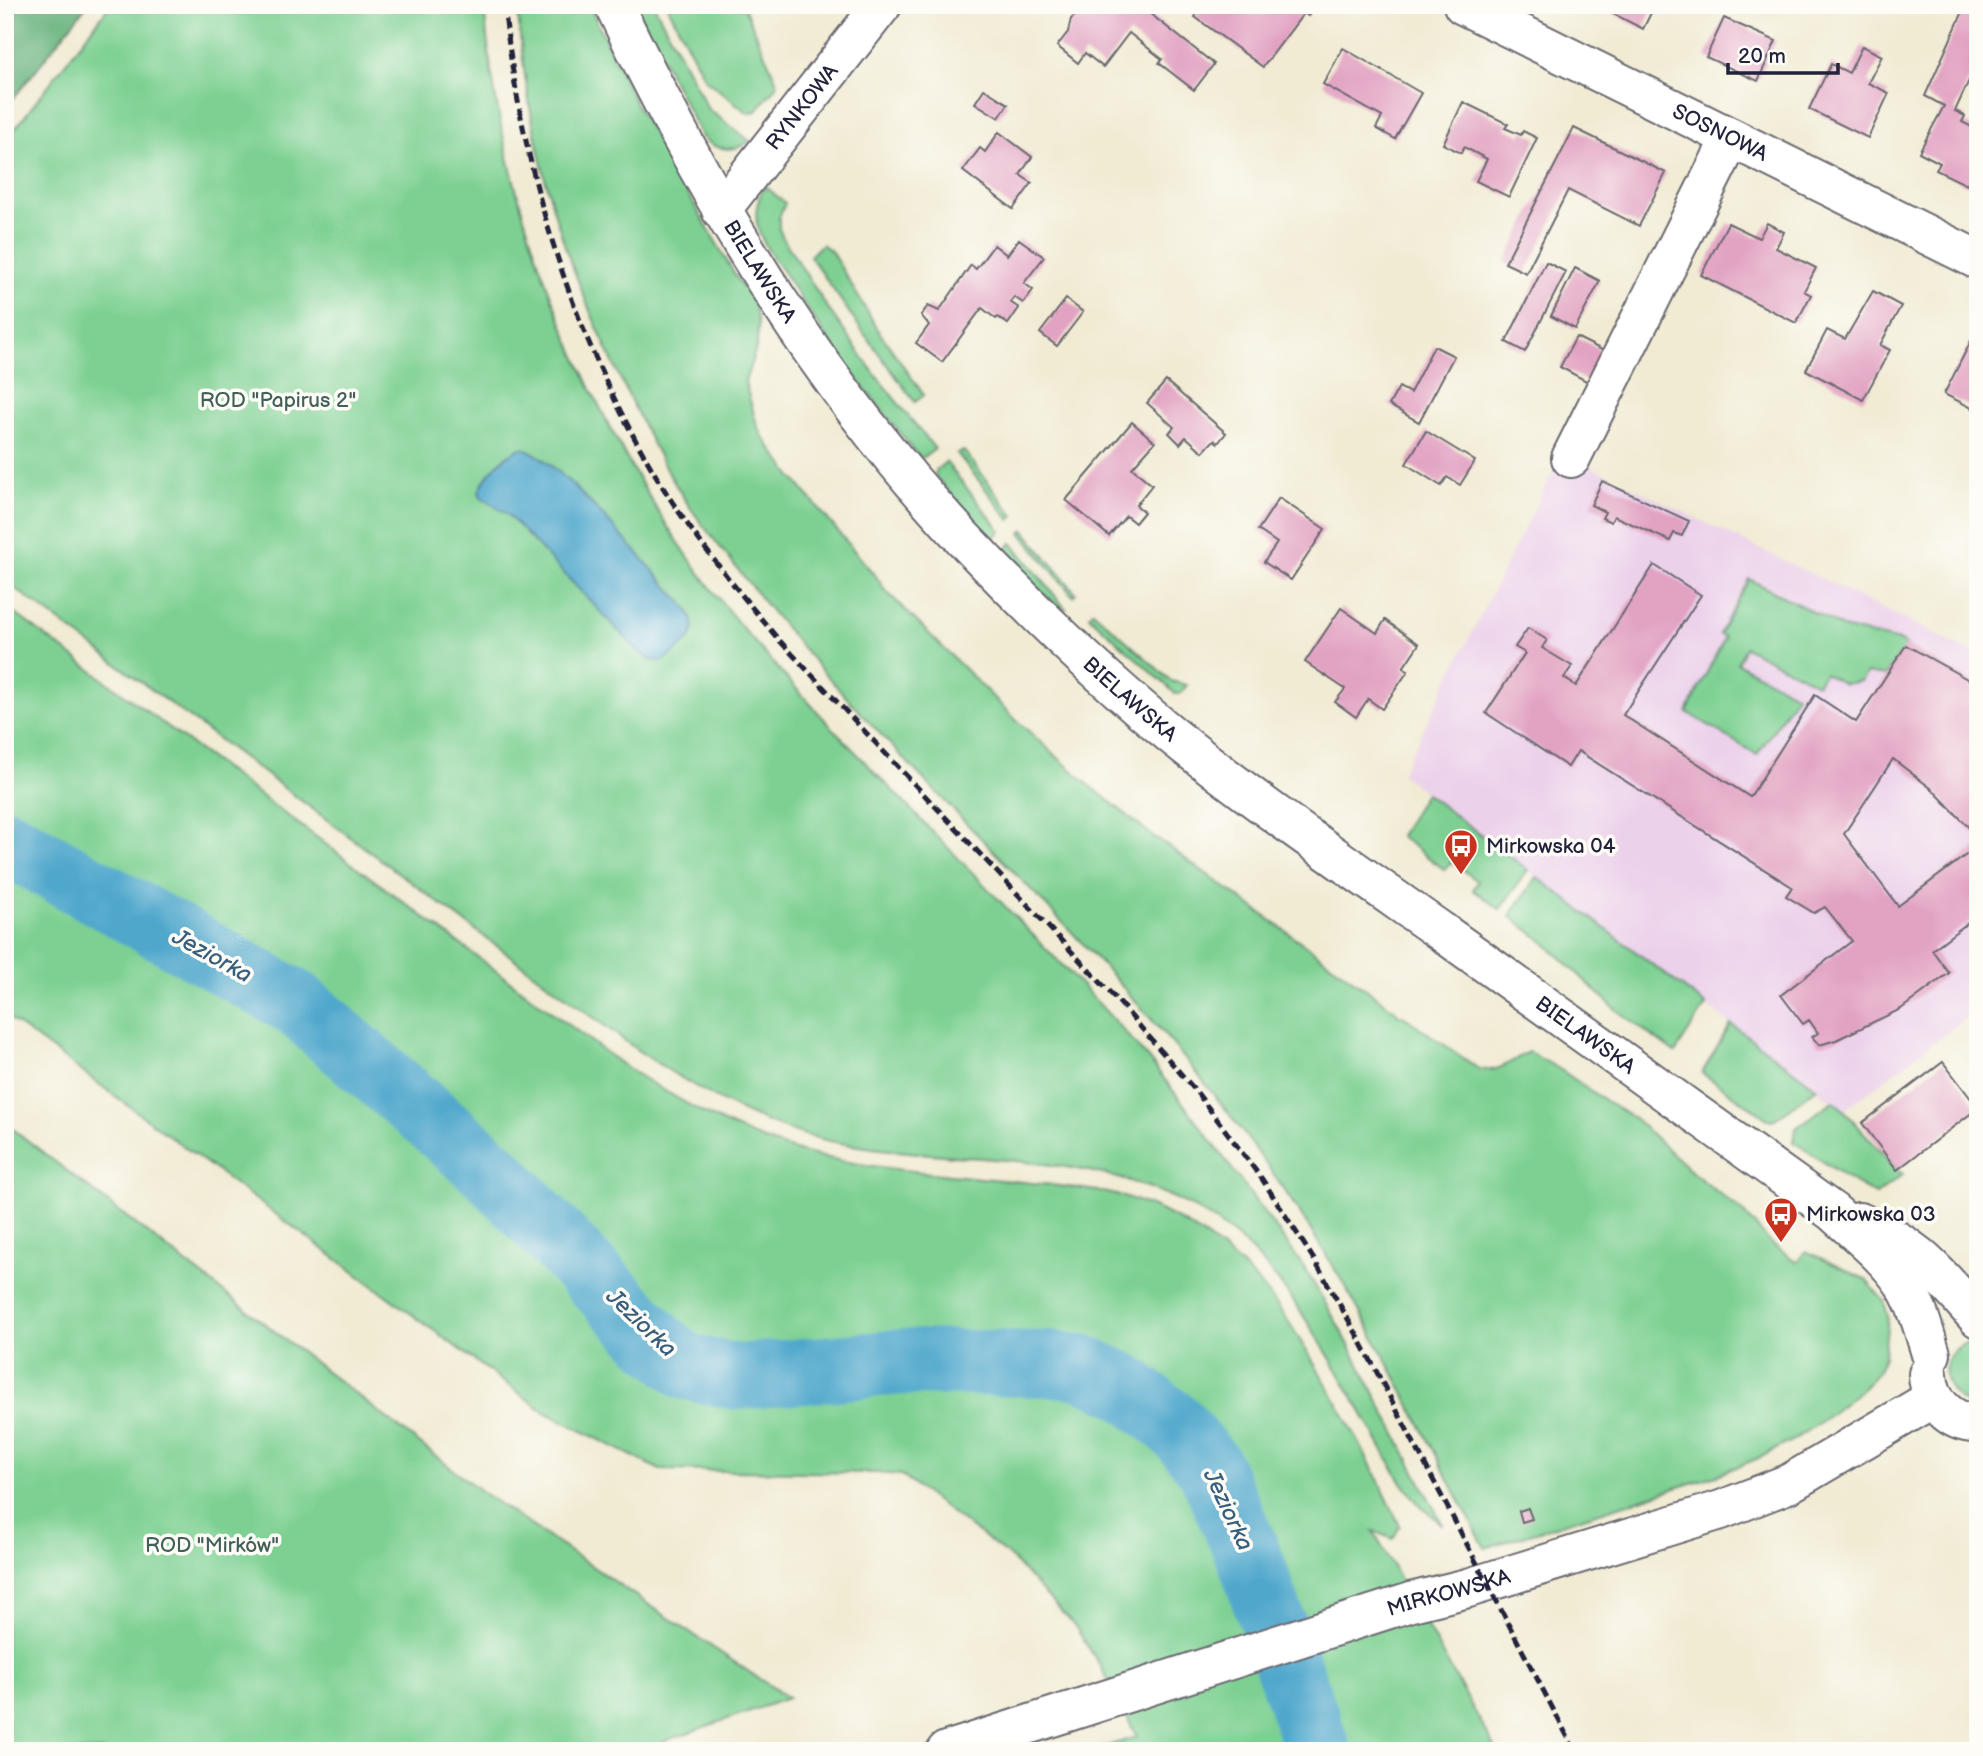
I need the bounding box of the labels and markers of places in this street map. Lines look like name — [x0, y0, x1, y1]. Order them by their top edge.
bus stop icon: Mirkowska 04 — [1442, 827, 1480, 876]
place label: Mirkowska 04 — [1486, 834, 1616, 859]
bus stop icon: Mirkowska 03 — [1762, 1195, 1800, 1244]
place label: Mirkowska 03 — [1806, 1202, 1936, 1227]

